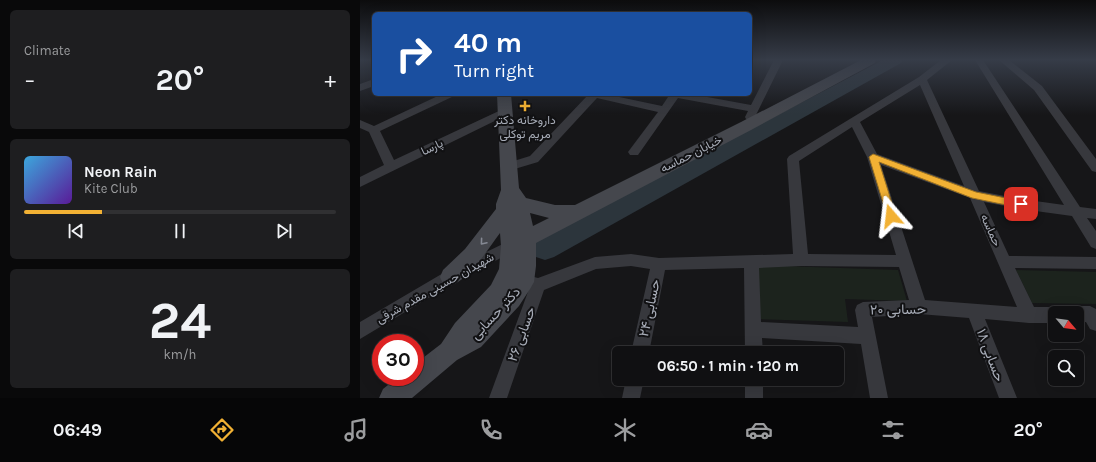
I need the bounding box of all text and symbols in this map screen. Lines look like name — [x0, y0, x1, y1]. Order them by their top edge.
text: 40 m — [454, 26, 522, 59]
icon: right — [388, 28, 440, 80]
text: Climate — [24, 43, 70, 58]
text: Turn right — [454, 60, 534, 82]
text: 20° — [156, 62, 204, 98]
text: − — [24, 67, 36, 93]
text: + — [324, 67, 336, 93]
marker: داروخانه دکتر مریم توکلی — [520, 101, 530, 111]
place label: داروخانه دکتر مریم توکلی — [493, 113, 556, 142]
street label: خیابان حماسه — [658, 133, 724, 175]
street label: پارسا — [419, 136, 446, 159]
text: Neon Rain — [84, 163, 157, 181]
text: Kite Club — [84, 181, 138, 196]
pin — [1004, 187, 1038, 221]
icon: arrive — [1010, 193, 1032, 215]
position arrow — [870, 195, 912, 237]
street label: حماسه — [978, 212, 1004, 248]
icon: previous — [65, 220, 87, 242]
icon: pause — [169, 220, 191, 242]
icon: next — [273, 220, 295, 242]
one-way arrow — [481, 237, 488, 244]
street label: شهیدان حسینی مقدم شرقی — [374, 250, 497, 327]
street label: حسابی ۲۴ — [635, 278, 664, 338]
street label: دکتر حسابی — [467, 283, 524, 343]
text: 24 — [149, 290, 211, 351]
street label: حسابی ۲۰ — [870, 301, 926, 318]
street label: حسابی ۲۶ — [504, 305, 539, 364]
north arrow — [1048, 306, 1084, 342]
map controls — [1048, 306, 1084, 386]
street label: حسابی ۱۸ — [973, 326, 1008, 384]
speed limit sign: 30 — [372, 334, 424, 386]
text: km/h — [164, 347, 196, 362]
button: search — [1048, 350, 1084, 386]
text: 06:50 · 1 min · 120 m — [657, 357, 799, 375]
icon: directions — [208, 416, 236, 444]
icon: music — [342, 416, 370, 444]
icon: phone — [477, 416, 505, 444]
icon: climate — [611, 416, 639, 444]
icon: car — [745, 416, 773, 444]
icon: filters — [879, 416, 907, 444]
text: 06:49 — [53, 419, 102, 441]
text: 20° — [1014, 419, 1043, 441]

